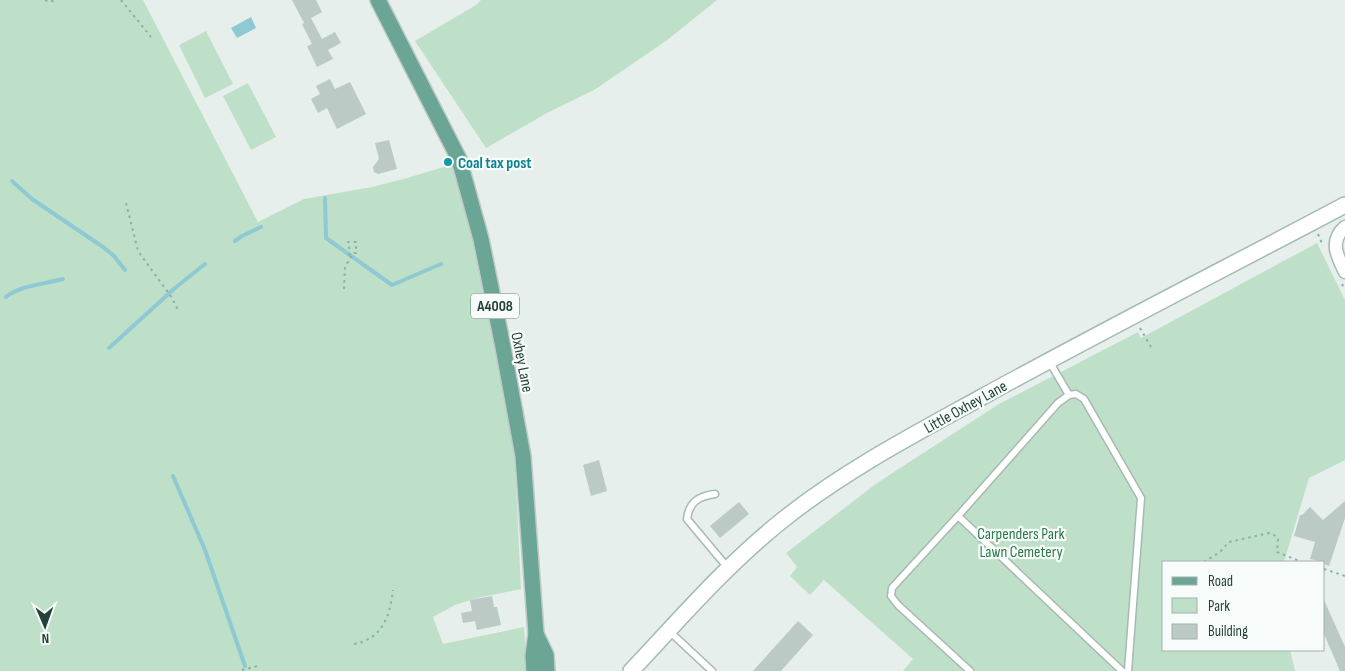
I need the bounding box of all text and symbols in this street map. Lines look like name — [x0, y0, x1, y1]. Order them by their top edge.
place label: Coal tax post — [458, 154, 532, 173]
marker: Coal tax post — [442, 156, 454, 168]
road number: A4008 — [471, 294, 519, 318]
street label: Oxhey Lane — [506, 330, 537, 394]
street label: Little Oxhey Lane — [921, 377, 1010, 438]
park label: Carpenders Park Lawn Cemetery — [977, 525, 1065, 562]
legend — [1162, 561, 1325, 651]
text: Road — [1208, 572, 1233, 591]
text: Park — [1208, 597, 1230, 616]
north arrow — [20, 601, 70, 651]
text: Building — [1208, 622, 1248, 641]
text: N — [41, 630, 49, 647]

